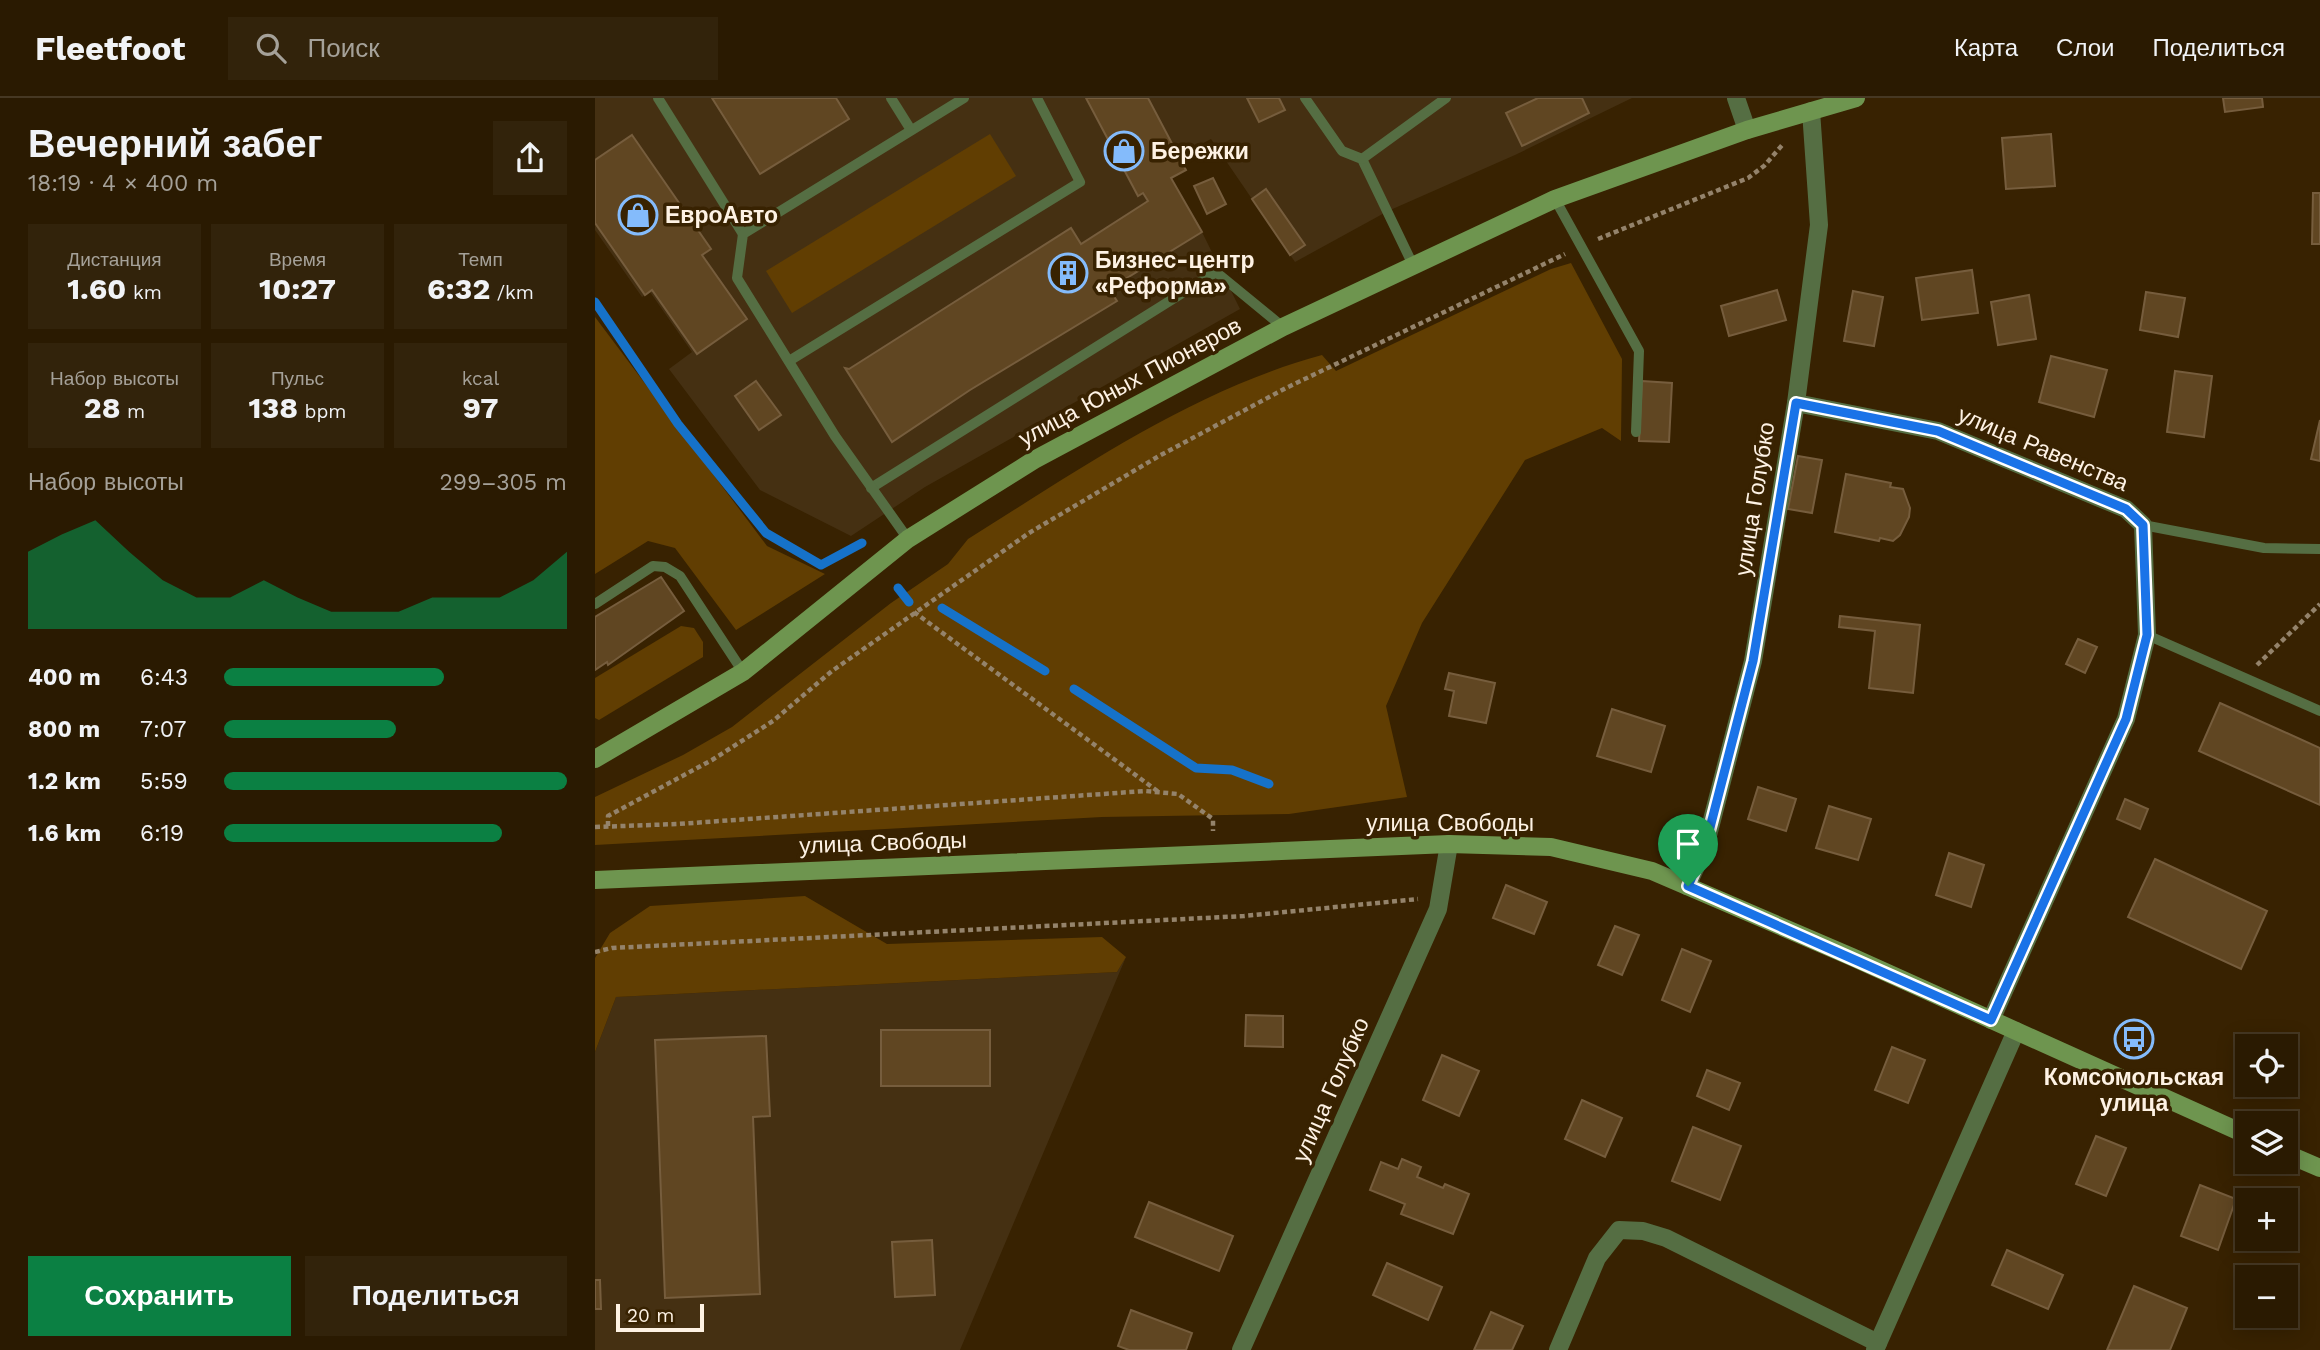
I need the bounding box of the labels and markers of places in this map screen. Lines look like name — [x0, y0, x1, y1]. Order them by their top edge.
shop icon: Бережки — [1103, 130, 1145, 172]
place label: Бережки — [1151, 138, 1249, 165]
shop icon: ЕвроАвто — [617, 194, 659, 236]
place label: ЕвроАвто — [665, 202, 778, 229]
place label: Бизнес-центр «Реформа» — [1095, 247, 1255, 300]
building icon: Бизнес-центр «Реформа» — [1047, 252, 1089, 294]
pin — [1658, 814, 1718, 886]
bus stop icon: Комсомольская улица — [2113, 1018, 2155, 1060]
place label: Комсомольская улица — [2044, 1064, 2224, 1117]

